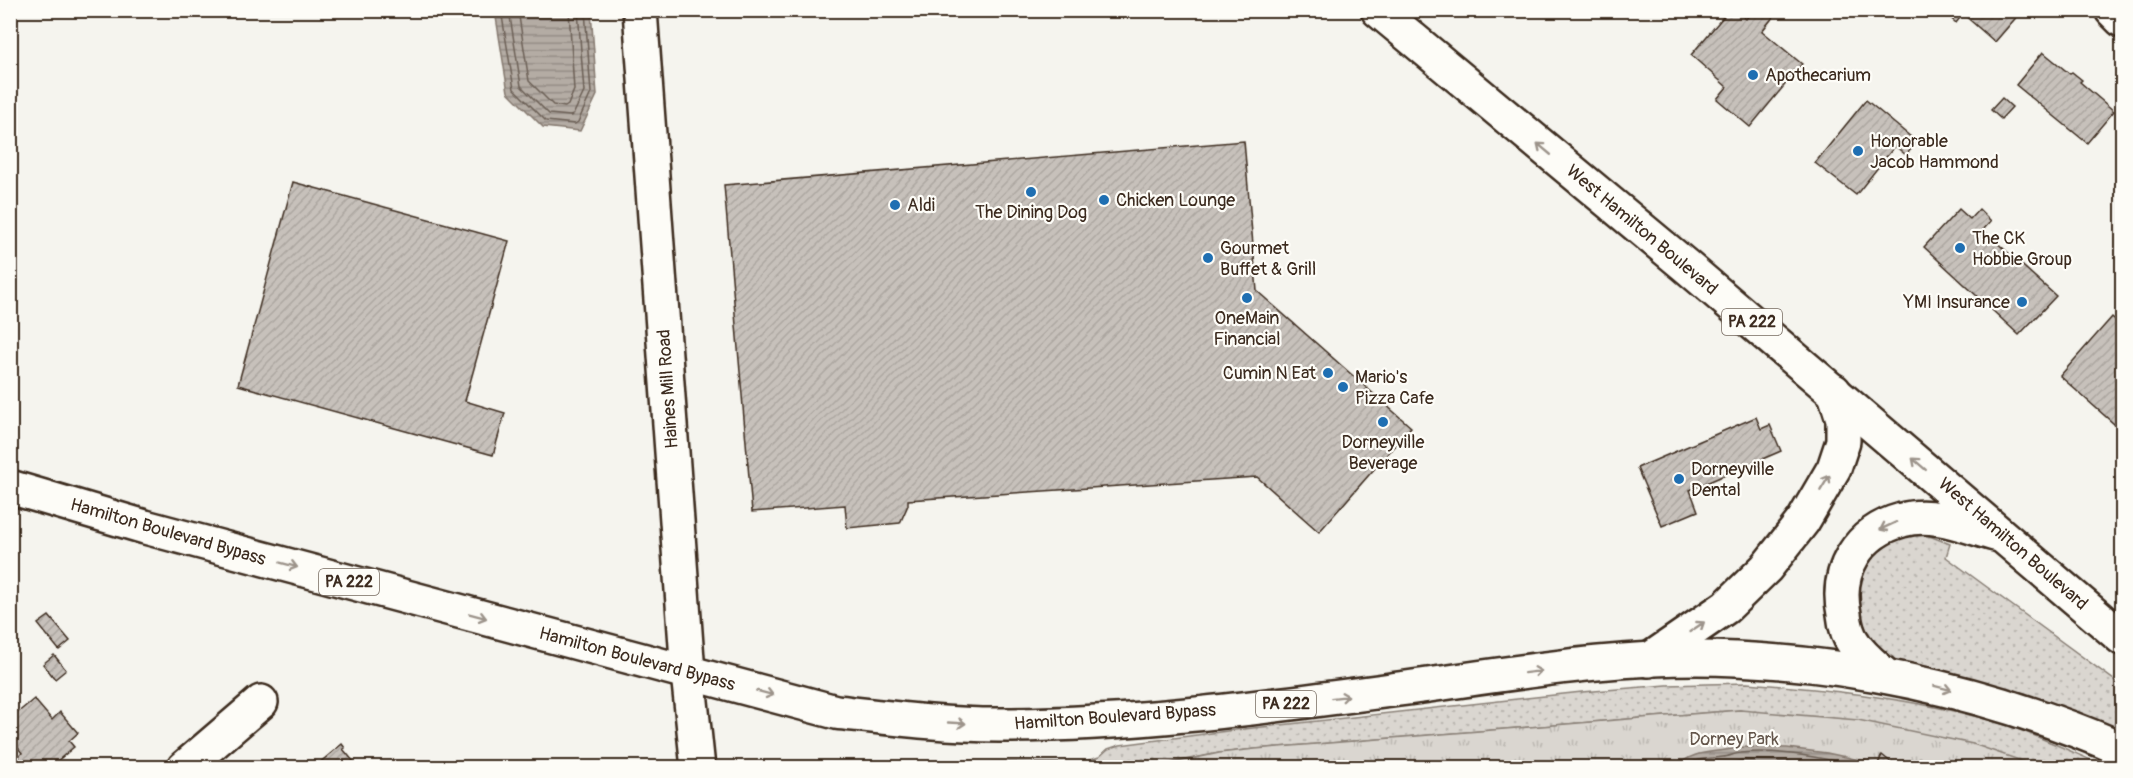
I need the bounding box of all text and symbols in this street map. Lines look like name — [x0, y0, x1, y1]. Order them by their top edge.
place label: Apothecarium — [1765, 64, 1871, 87]
marker: Apothecarium — [1746, 68, 1760, 82]
place label: Honorable Jacob Hammond — [1870, 130, 1999, 174]
one-way arrow — [1537, 142, 1552, 156]
marker: Honorable Jacob Hammond — [1851, 144, 1865, 158]
street label: West Hamilton Boulevard — [1561, 160, 1723, 300]
marker: The Dining Dog — [1024, 185, 1038, 199]
place label: Chicken Lounge — [1116, 189, 1235, 212]
marker: Chicken Lounge — [1097, 193, 1111, 207]
place label: Aldi — [907, 194, 935, 217]
marker: Aldi — [888, 198, 902, 212]
place label: The Dining Dog — [975, 201, 1087, 224]
place label: The CK Hobbie Group — [1972, 227, 2072, 271]
place label: Gourmet Buffet & Grill — [1220, 237, 1316, 281]
marker: The CK Hobbie Group — [1953, 241, 1967, 255]
marker: Gourmet Buffet & Grill — [1201, 251, 1215, 265]
marker: OneMain Financial — [1240, 291, 1254, 305]
place label: YMI Insurance — [1902, 291, 2010, 314]
marker: YMI Insurance — [2015, 295, 2029, 309]
place label: OneMain Financial — [1213, 307, 1281, 351]
road number: PA 222 — [1722, 309, 1782, 335]
street label: Haines Mill Road — [652, 328, 684, 450]
place label: Cumin N Eat — [1223, 362, 1317, 385]
marker: Cumin N Eat — [1321, 366, 1335, 380]
place label: Mario's Pizza Cafe — [1355, 366, 1434, 410]
marker: Mario's Pizza Cafe — [1336, 380, 1350, 394]
marker: Dorneyville Beverage — [1376, 415, 1390, 429]
place label: Dorneyville Beverage — [1342, 431, 1425, 475]
one-way arrow — [1911, 457, 1927, 470]
place label: Dorneyville Dental — [1691, 458, 1774, 502]
marker: Dorneyville Dental — [1672, 472, 1686, 486]
street label: West Hamilton Boulevard — [1933, 473, 2093, 615]
one-way arrow — [1820, 475, 1832, 492]
street label: Hamilton Boulevard Bypass — [68, 493, 268, 571]
one-way arrow — [1880, 520, 1898, 532]
one-way arrow — [279, 560, 298, 572]
road number: PA 222 — [319, 569, 379, 595]
one-way arrow — [468, 611, 487, 622]
one-way arrow — [1688, 621, 1705, 633]
street label: Hamilton Boulevard Bypass — [536, 622, 738, 696]
one-way arrow — [1523, 666, 1542, 677]
one-way arrow — [1934, 683, 1953, 695]
one-way arrow — [755, 688, 774, 700]
road number: PA 222 — [1256, 691, 1316, 717]
one-way arrow — [1329, 691, 1349, 702]
street label: Hamilton Boulevard Bypass — [1013, 698, 1217, 736]
one-way arrow — [947, 717, 967, 728]
park label: Dorney Park — [1689, 728, 1779, 751]

